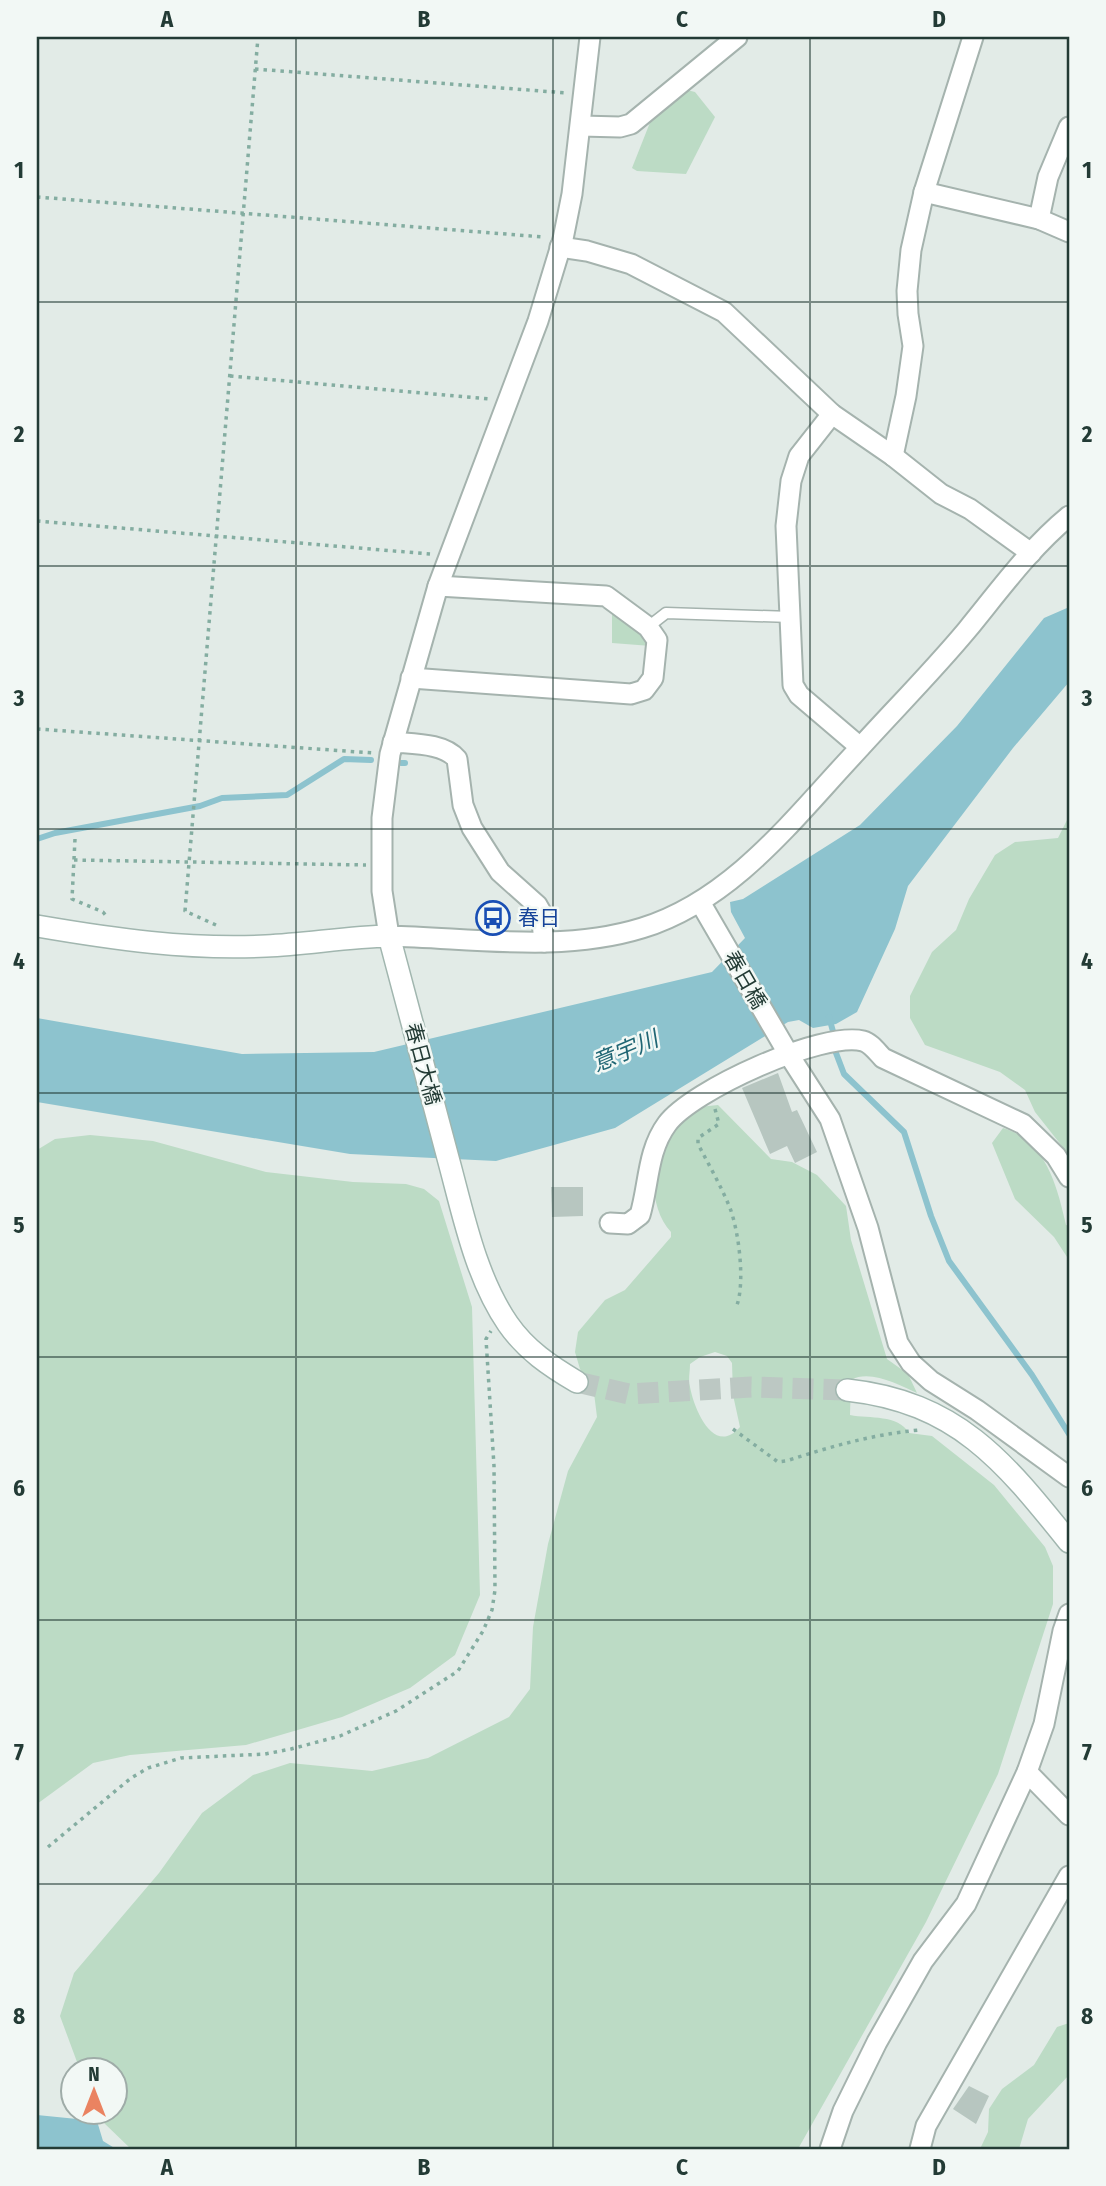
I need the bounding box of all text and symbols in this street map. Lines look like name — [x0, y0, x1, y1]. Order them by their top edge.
text: A — [160, 5, 174, 33]
text: B — [418, 5, 431, 33]
text: C — [676, 5, 688, 33]
text: D — [932, 5, 946, 33]
text: 1 — [14, 156, 24, 184]
text: 1 — [1082, 156, 1092, 184]
text: 2 — [13, 420, 25, 448]
text: 2 — [1081, 420, 1093, 448]
text: 3 — [13, 684, 25, 712]
text: 3 — [1081, 684, 1093, 712]
bus stop icon: 春日 — [474, 899, 512, 937]
place label: 春日 — [518, 905, 560, 931]
street label: 春日橋 — [718, 946, 772, 1014]
text: 4 — [13, 947, 25, 975]
text: 4 — [1081, 947, 1093, 975]
street label: 春日大橋 — [400, 1020, 446, 1108]
water label: 意宇川 — [588, 1023, 665, 1077]
text: 5 — [13, 1211, 25, 1239]
text: 5 — [1081, 1211, 1093, 1239]
text: 6 — [13, 1474, 25, 1502]
text: 6 — [1081, 1474, 1093, 1502]
text: 7 — [14, 1738, 24, 1766]
text: 7 — [1082, 1738, 1092, 1766]
text: 8 — [13, 2002, 25, 2030]
text: 8 — [1081, 2002, 1093, 2030]
north arrow — [60, 2056, 130, 2126]
text: N — [88, 2063, 100, 2086]
text: A — [160, 2153, 174, 2181]
text: B — [418, 2153, 431, 2181]
text: C — [676, 2153, 688, 2181]
text: D — [932, 2153, 946, 2181]

